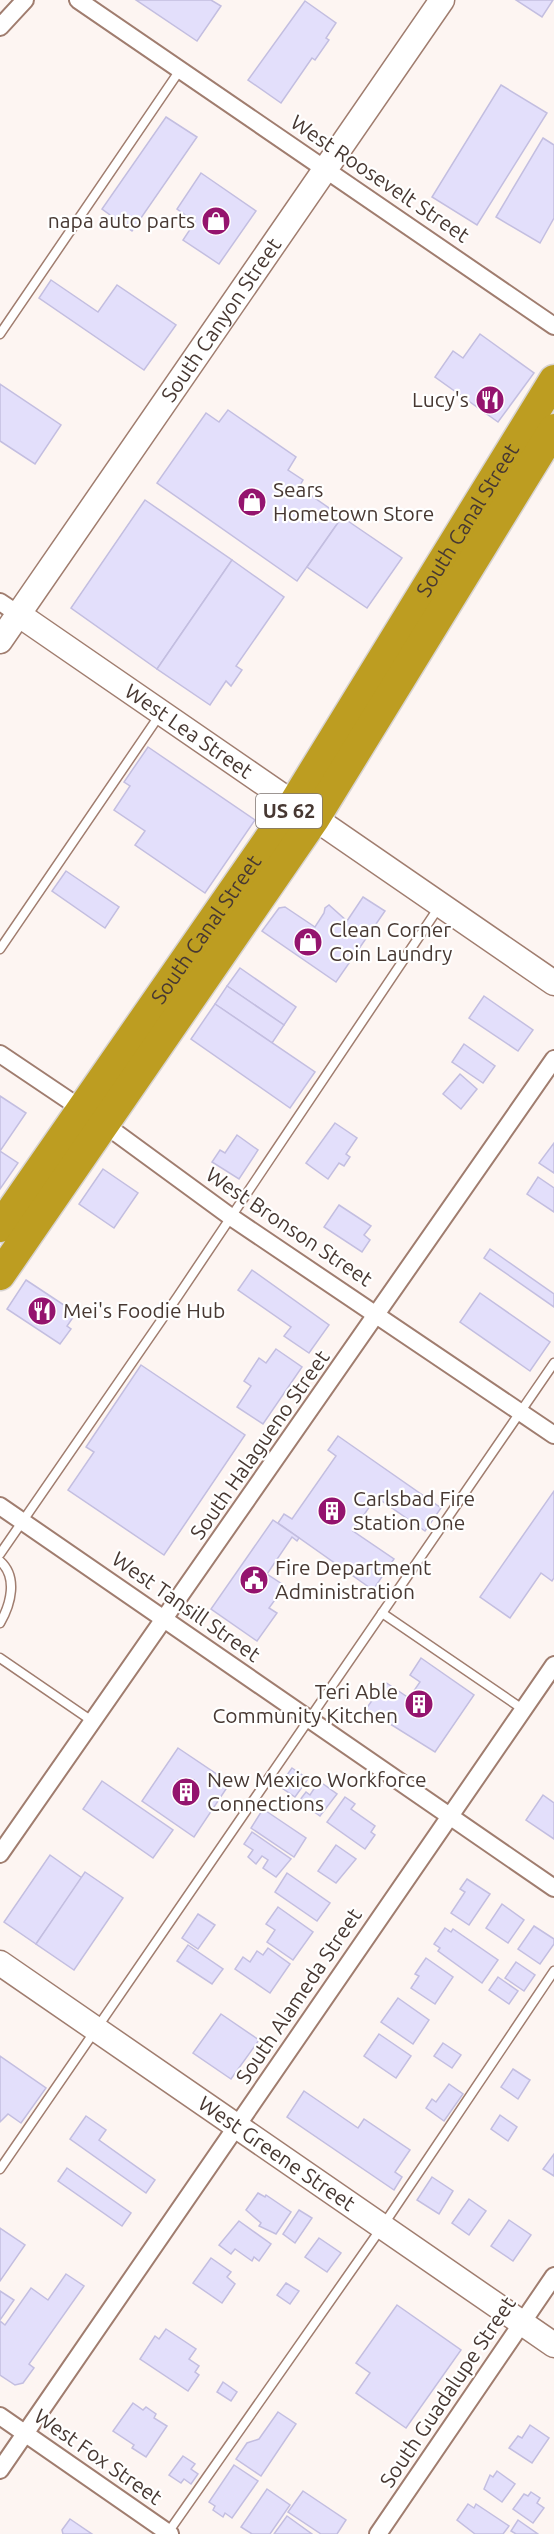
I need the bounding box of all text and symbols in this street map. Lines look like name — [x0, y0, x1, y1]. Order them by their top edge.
street label: West Roosevelt Street — [287, 109, 474, 247]
shop icon: napa auto parts — [200, 205, 232, 237]
place label: napa auto parts — [48, 208, 195, 232]
street label: South Canyon Street — [156, 233, 285, 406]
restaurant icon: Lucy's — [474, 384, 506, 416]
place label: Lucy's — [412, 387, 469, 411]
street label: South Canal Street — [411, 438, 523, 601]
place label: Sears Hometown Store — [273, 477, 434, 525]
shop icon: Sears Hometown Store — [236, 486, 268, 518]
street label: West Lea Street — [121, 678, 257, 783]
road number: US 62 — [256, 794, 322, 828]
street label: South Canal Street — [145, 850, 265, 1008]
place label: Clean Corner Coin Laundry — [329, 917, 452, 965]
shop icon: Clean Corner Coin Laundry — [292, 926, 324, 958]
street label: West Bronson Street — [202, 1162, 377, 1291]
restaurant icon: Mei's Foodie Hub — [26, 1295, 58, 1327]
place label: Mei's Foodie Hub — [63, 1298, 225, 1322]
street label: South Halagueno Street — [185, 1345, 334, 1544]
place label: Carlsbad Fire Station One — [353, 1486, 475, 1534]
building icon: Carlsbad Fire Station One — [316, 1495, 348, 1527]
street label: West Tansill Street — [108, 1546, 265, 1666]
place label: Fire Department Administration — [275, 1555, 431, 1603]
public building icon: Fire Department Administration — [238, 1564, 270, 1596]
place label: Teri Able Community Kitchen — [212, 1679, 398, 1727]
building icon: Teri Able Community Kitchen — [403, 1688, 435, 1720]
place label: New Mexico Workforce Connections — [207, 1767, 427, 1815]
building icon: New Mexico Workforce Connections — [170, 1776, 202, 1808]
street label: South Alameda Street — [230, 1903, 366, 2088]
street label: West Greene Street — [194, 2090, 360, 2215]
street label: South Guadalupe Street — [374, 2291, 520, 2491]
street label: West Fox Street — [30, 2403, 167, 2509]

